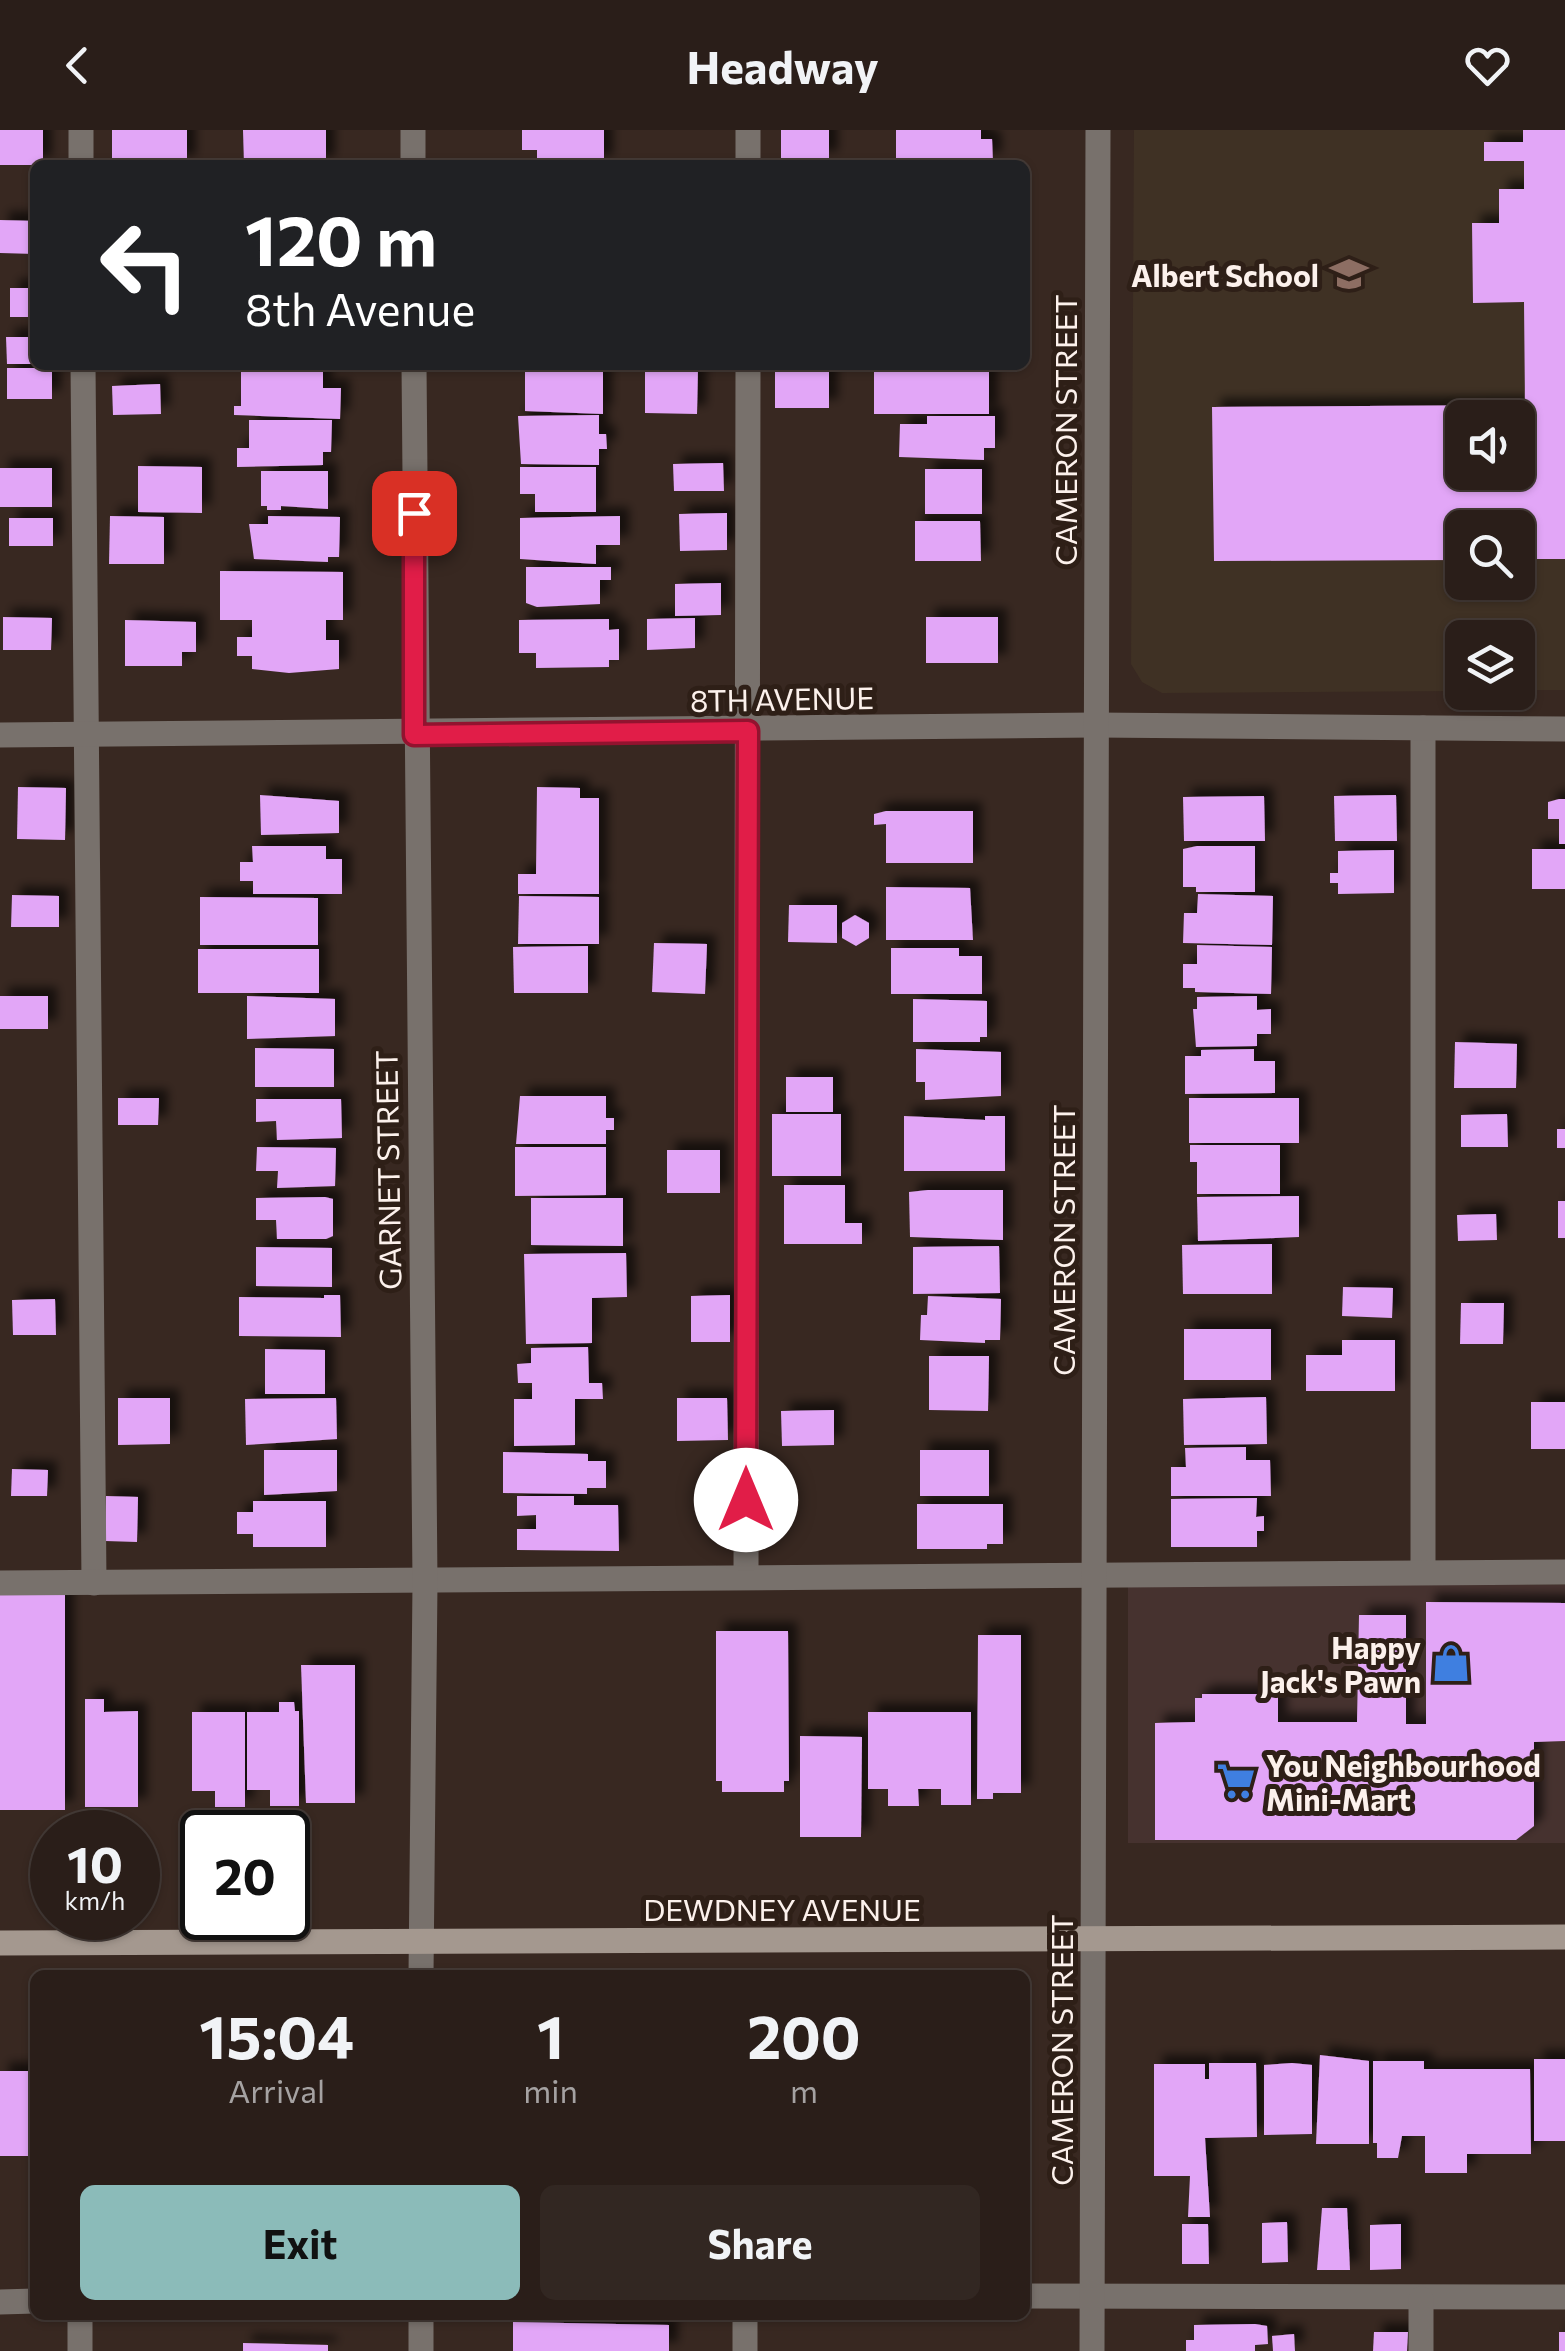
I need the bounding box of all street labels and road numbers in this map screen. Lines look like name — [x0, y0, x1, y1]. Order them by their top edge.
street label: CAMERON STREET — [1046, 294, 1083, 566]
street label: 8TH AVENUE — [690, 678, 874, 718]
street label: GARNET STREET — [366, 1050, 408, 1290]
street label: CAMERON STREET — [1044, 1104, 1081, 1376]
street label: DEWDNEY AVENUE — [643, 1890, 921, 1927]
street label: CAMERON STREET — [1042, 1914, 1079, 2186]

